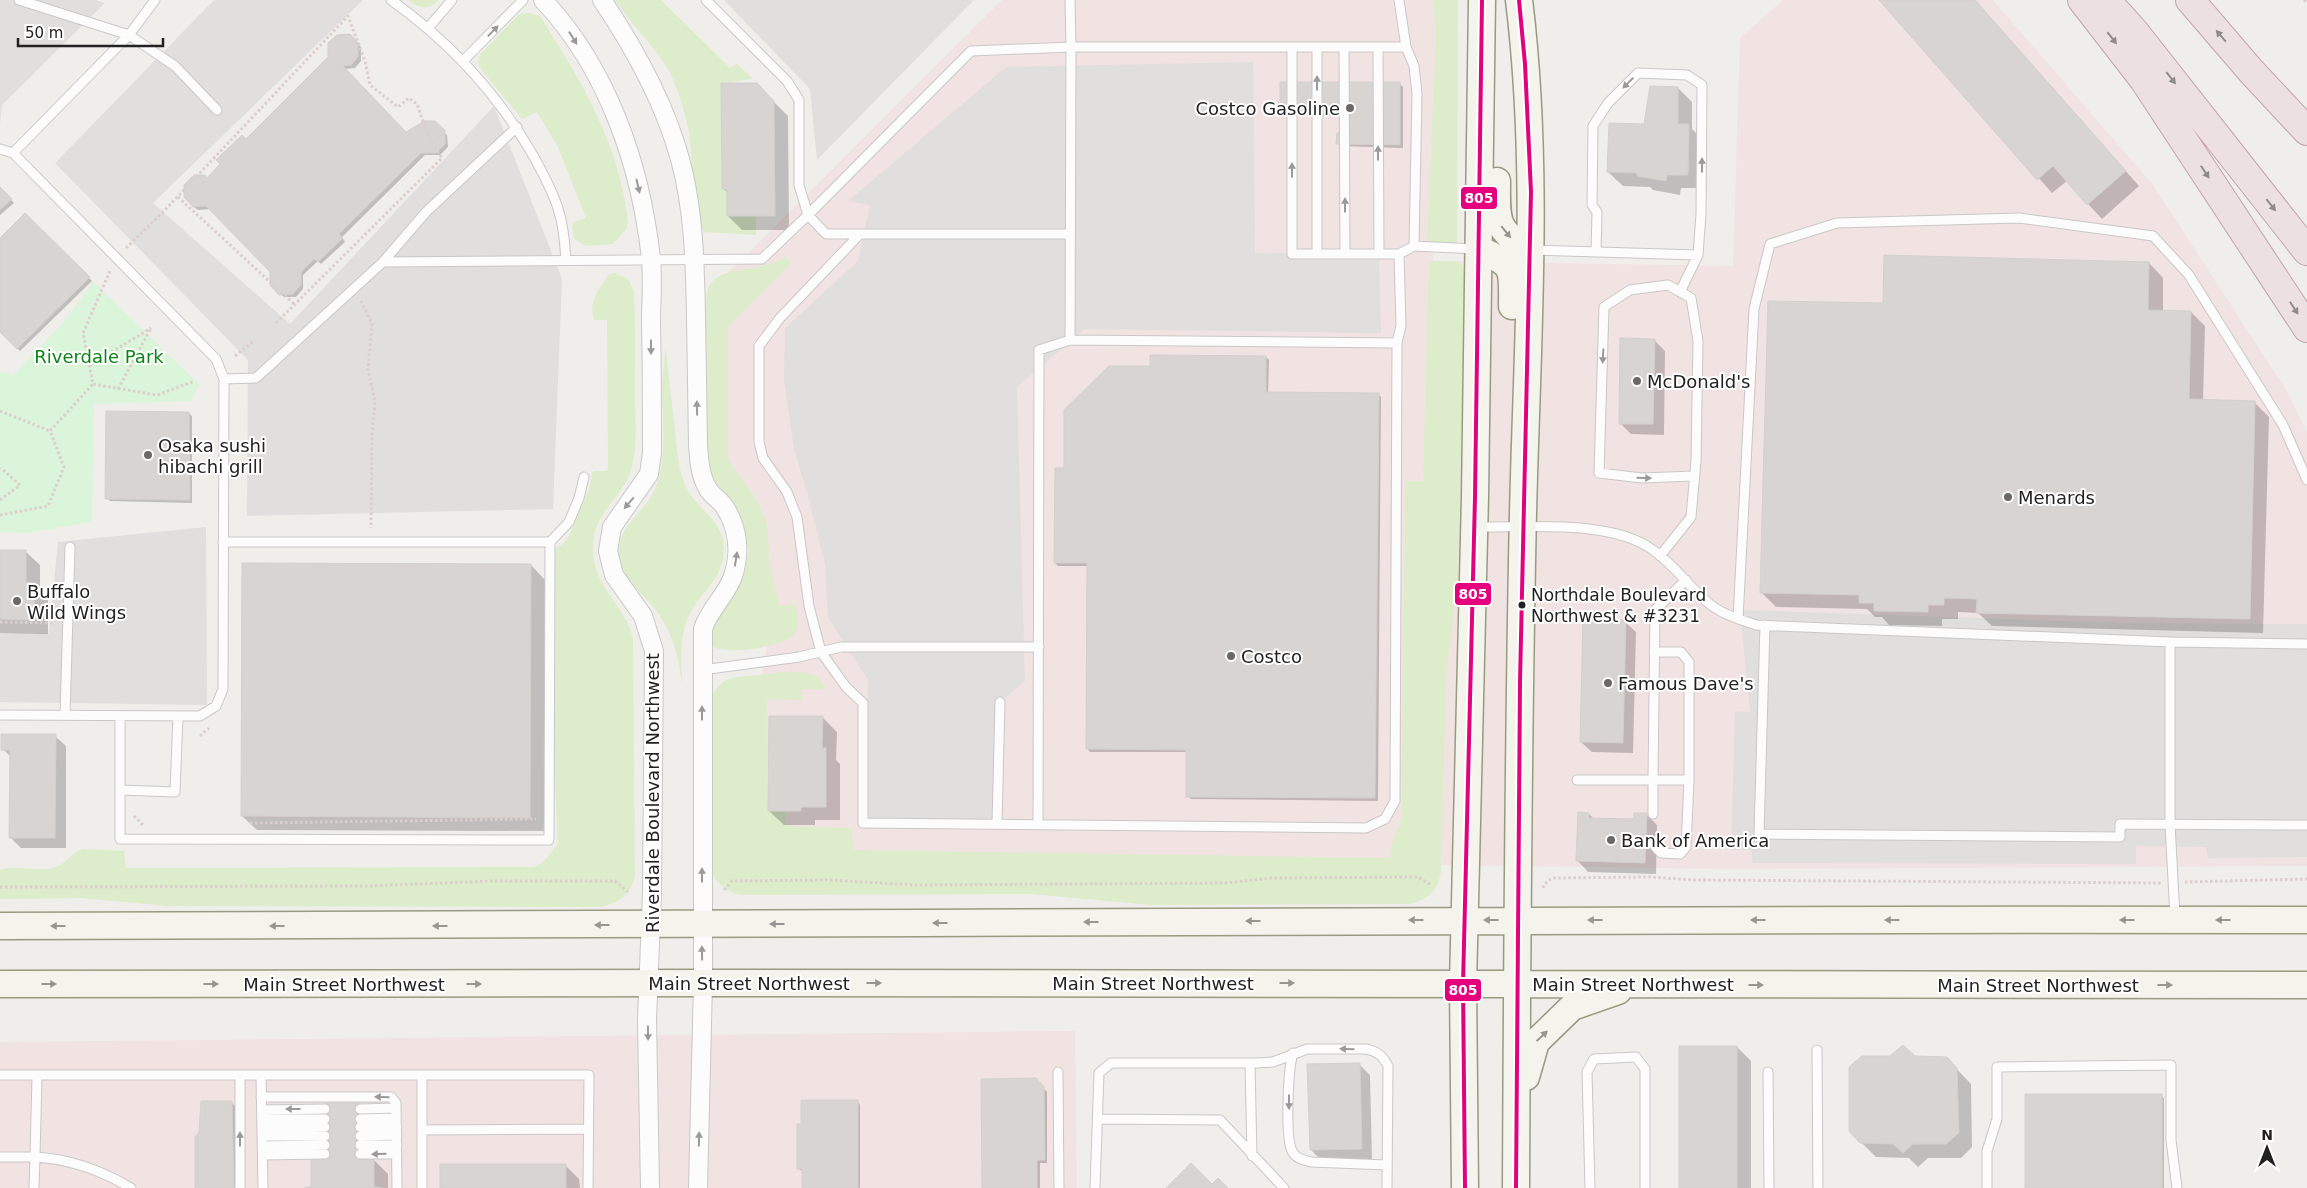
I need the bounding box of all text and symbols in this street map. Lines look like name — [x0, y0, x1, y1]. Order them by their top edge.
scale bar — [18, 15, 162, 47]
text: 50 m — [25, 24, 63, 42]
one-way arrow — [487, 25, 499, 37]
one-way arrow — [2215, 30, 2227, 42]
one-way arrow — [568, 31, 578, 44]
one-way arrow — [2106, 32, 2117, 45]
one-way arrow — [2165, 71, 2176, 84]
one-way arrow — [1313, 75, 1321, 91]
one-way arrow — [1622, 77, 1634, 89]
place label: Costco Gasoline — [1195, 98, 1340, 119]
marker: Costco Gasoline — [1344, 102, 1356, 114]
one-way arrow — [1374, 145, 1382, 161]
one-way arrow — [1698, 157, 1706, 173]
one-way arrow — [1288, 162, 1296, 178]
one-way arrow — [2200, 165, 2209, 178]
one-way arrow — [635, 178, 643, 194]
line badge: 805 — [1460, 186, 1498, 210]
text: 805 — [1464, 190, 1494, 206]
one-way arrow — [1341, 197, 1349, 213]
one-way arrow — [2266, 199, 2277, 212]
one-way arrow — [1500, 225, 1511, 238]
one-way arrow — [2289, 301, 2299, 314]
one-way arrow — [648, 339, 656, 355]
park label: Riverdale Park — [34, 346, 164, 367]
one-way arrow — [1598, 348, 1606, 364]
place label: McDonald's — [1647, 371, 1751, 392]
marker: McDonald's — [1631, 375, 1643, 387]
one-way arrow — [693, 400, 701, 416]
place label: Osaka sushi hibachi grill — [158, 435, 266, 477]
marker: Osaka sushi hibachi grill — [142, 449, 154, 461]
one-way arrow — [1636, 474, 1652, 482]
place label: Menards — [2018, 487, 2095, 508]
marker: Menards — [2002, 491, 2014, 503]
one-way arrow — [623, 496, 635, 508]
one-way arrow — [733, 551, 741, 567]
place label: Buffalo Wild Wings — [27, 581, 126, 623]
line badge: 805 — [1454, 582, 1492, 606]
place label: Northdale Boulevard Northwest & #3231 — [1531, 585, 1706, 626]
text: 805 — [1458, 586, 1488, 602]
marker: Buffalo Wild Wings — [11, 595, 23, 607]
marker: Northdale Boulevard Northwest & #3231 — [1517, 600, 1527, 610]
place label: Costco — [1241, 646, 1302, 667]
marker: Costco — [1225, 650, 1237, 662]
street label: Riverdale Boulevard Northwest — [642, 653, 663, 933]
place label: Famous Dave's — [1618, 673, 1754, 694]
marker: Famous Dave's — [1602, 677, 1614, 689]
one-way arrow — [698, 705, 706, 721]
place label: Bank of America — [1621, 830, 1769, 851]
marker: Bank of America — [1605, 834, 1617, 846]
one-way arrow — [698, 867, 706, 883]
one-way arrow — [1408, 916, 1424, 924]
one-way arrow — [1483, 916, 1499, 924]
one-way arrow — [1587, 916, 1603, 924]
one-way arrow — [1750, 916, 1766, 924]
one-way arrow — [1884, 916, 1900, 924]
one-way arrow — [2118, 916, 2134, 924]
one-way arrow — [2215, 916, 2231, 924]
one-way arrow — [1245, 917, 1261, 925]
one-way arrow — [1083, 918, 1099, 926]
one-way arrow — [932, 919, 948, 927]
one-way arrow — [769, 920, 785, 928]
one-way arrow — [594, 921, 610, 929]
one-way arrow — [50, 922, 66, 930]
one-way arrow — [269, 922, 285, 930]
one-way arrow — [432, 922, 448, 930]
one-way arrow — [698, 945, 706, 961]
street label: Main Street Northwest — [648, 973, 850, 994]
street label: Main Street Northwest — [1052, 973, 1254, 994]
street label: Main Street Northwest — [243, 974, 445, 995]
street label: Main Street Northwest — [1532, 974, 1734, 995]
street label: Main Street Northwest — [1937, 975, 2139, 996]
line badge: 805 — [1444, 978, 1482, 1002]
one-way arrow — [866, 979, 882, 987]
one-way arrow — [1279, 979, 1295, 987]
one-way arrow — [41, 980, 57, 988]
one-way arrow — [203, 980, 219, 988]
one-way arrow — [466, 980, 482, 988]
one-way arrow — [1748, 981, 1764, 989]
one-way arrow — [2157, 981, 2173, 989]
text: 805 — [1448, 982, 1478, 998]
one-way arrow — [644, 1025, 652, 1041]
one-way arrow — [1536, 1030, 1548, 1041]
one-way arrow — [1339, 1045, 1355, 1053]
one-way arrow — [374, 1093, 390, 1101]
one-way arrow — [1285, 1094, 1293, 1110]
one-way arrow — [285, 1105, 301, 1113]
north arrow — [2242, 1123, 2292, 1173]
text: N — [2261, 1127, 2273, 1143]
one-way arrow — [236, 1131, 244, 1147]
one-way arrow — [696, 1131, 704, 1147]
one-way arrow — [370, 1150, 386, 1158]

